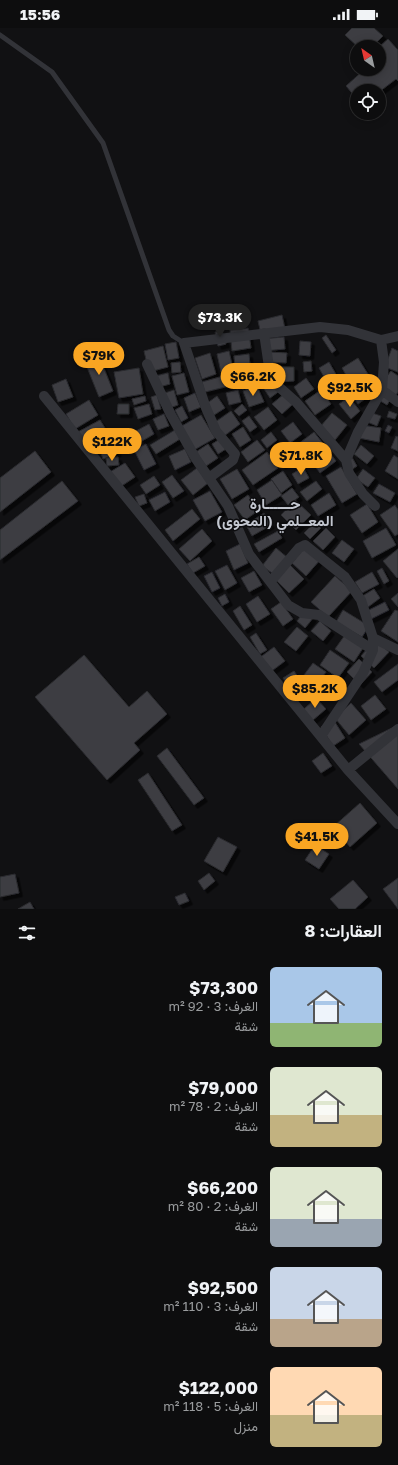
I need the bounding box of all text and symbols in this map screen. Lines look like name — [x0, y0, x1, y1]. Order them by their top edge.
text: 15:56 — [20, 5, 60, 23]
north arrow — [350, 40, 386, 76]
map controls — [350, 40, 386, 120]
button: locate — [350, 84, 386, 120]
pin: $73.3K — [187, 304, 253, 338]
text: $73.3K — [197, 309, 243, 325]
pin: $79K — [75, 342, 123, 376]
text: $79K — [82, 347, 116, 363]
pin: $66.2K — [220, 363, 286, 397]
text: $66.2K — [230, 368, 276, 384]
pin: $92.5K — [317, 374, 383, 408]
text: $92.5K — [327, 379, 373, 395]
pin: $122K — [84, 428, 140, 462]
text: $122K — [92, 433, 132, 449]
pin: $71.8K — [268, 442, 334, 476]
text: $71.8K — [279, 447, 323, 463]
district label: حــــــارة المعــلمي (المحوى) — [216, 494, 334, 534]
pin: $85.2K — [282, 675, 348, 709]
text: $85.2K — [292, 680, 338, 696]
pin: $41.5K — [284, 823, 350, 857]
text: $41.5K — [294, 828, 340, 844]
text: العقارات: 8 — [304, 920, 382, 941]
icon: filters — [16, 922, 38, 944]
text: $73,300 — [189, 977, 258, 998]
icon: home — [302, 983, 350, 1031]
text: الغرف: 3 · 92 m² — [168, 998, 258, 1014]
text: شقة — [235, 1018, 258, 1034]
text: $79,000 — [188, 1077, 258, 1098]
icon: home — [302, 1083, 350, 1131]
text: الغرف: 2 · 78 m² — [169, 1098, 258, 1114]
text: شقة — [235, 1118, 258, 1134]
text: $66,200 — [187, 1177, 258, 1198]
icon: home — [302, 1183, 350, 1231]
text: الغرف: 2 · 80 m² — [168, 1198, 258, 1214]
text: شقة — [235, 1218, 258, 1234]
text: $92,500 — [188, 1277, 258, 1298]
icon: home — [302, 1283, 350, 1331]
text: الغرف: 3 · 110 m² — [163, 1298, 258, 1314]
text: شقة — [235, 1318, 258, 1334]
text: $122,000 — [179, 1377, 258, 1398]
icon: home — [302, 1383, 350, 1431]
text: الغرف: 5 · 118 m² — [163, 1398, 258, 1414]
text: منزل — [234, 1418, 258, 1434]

